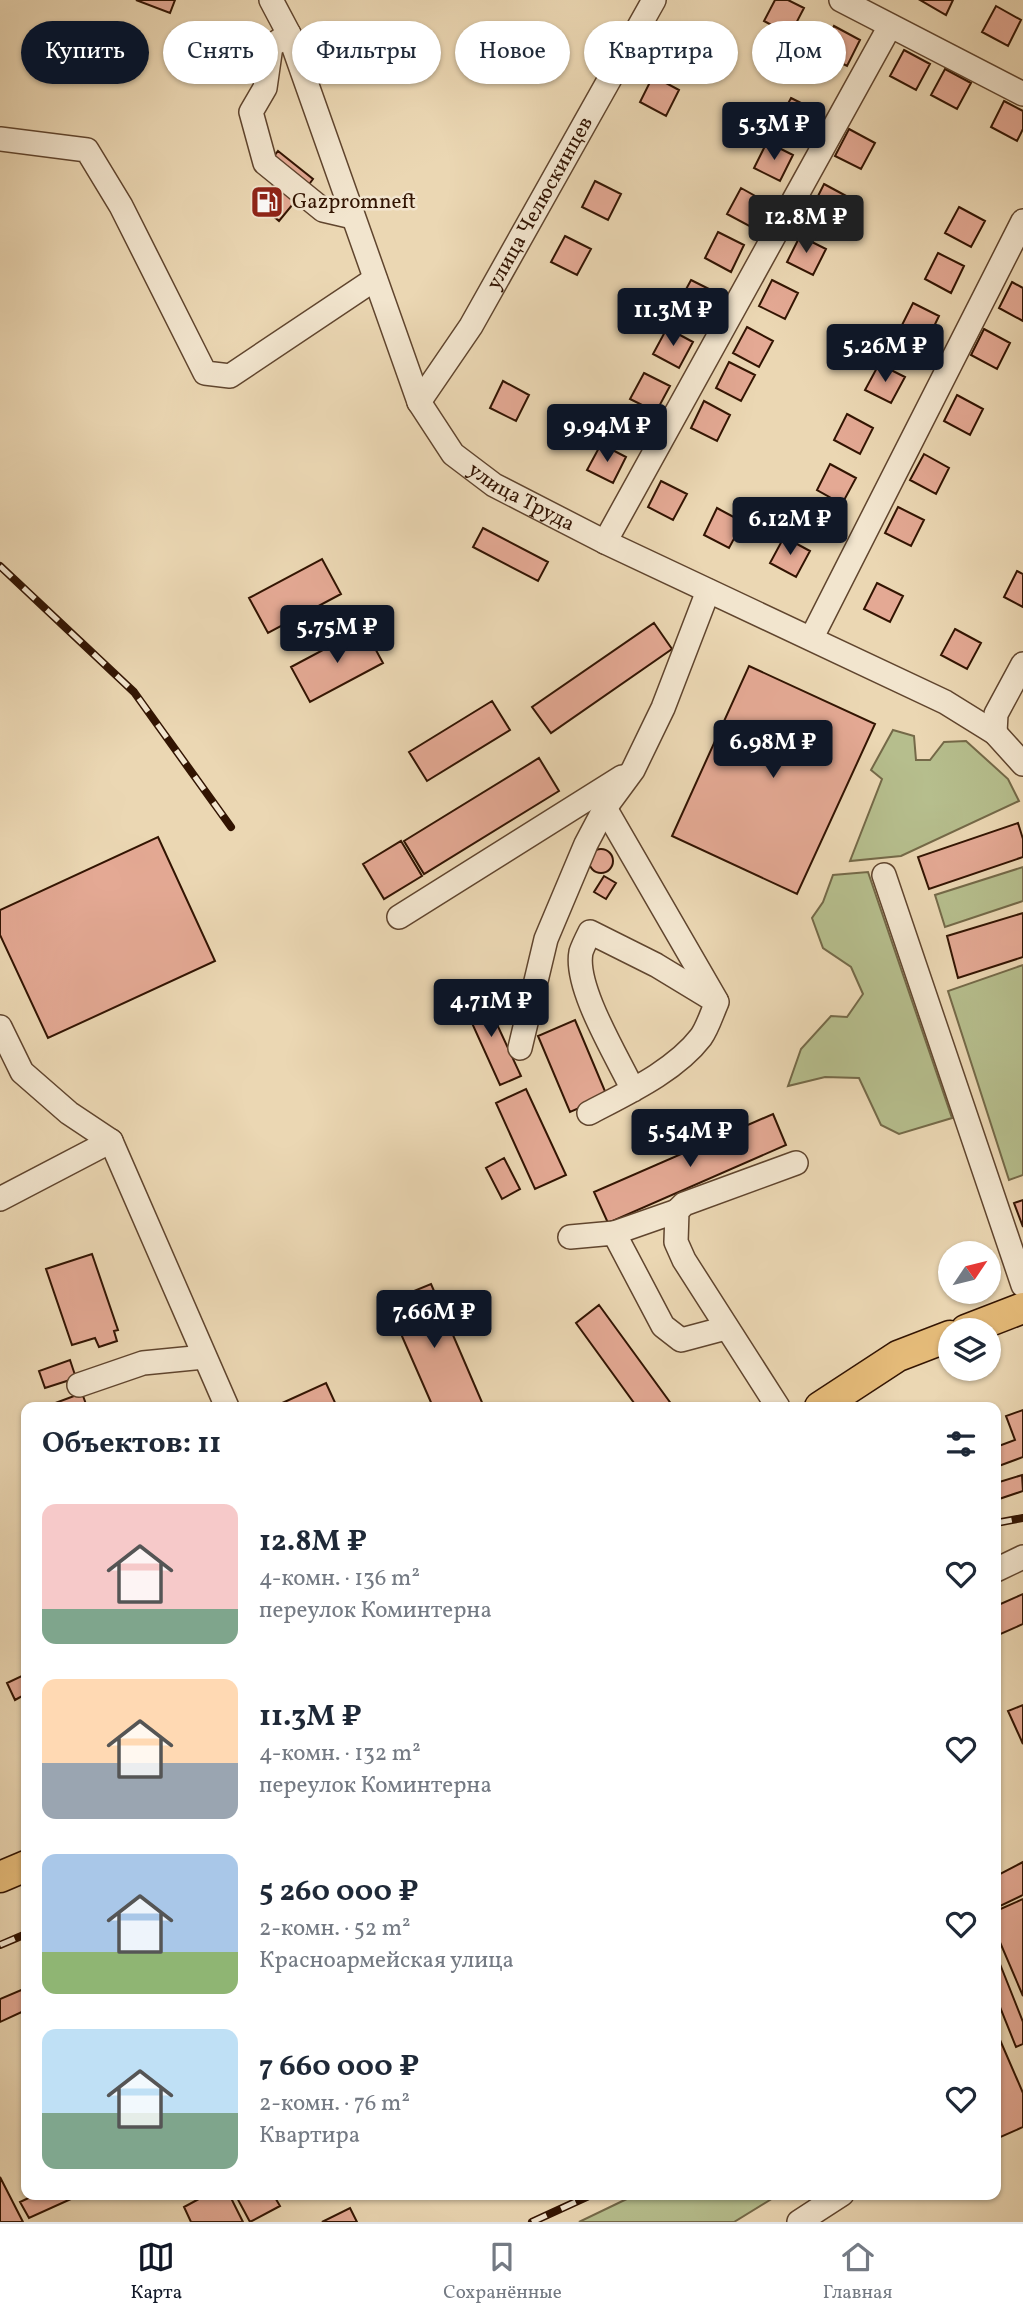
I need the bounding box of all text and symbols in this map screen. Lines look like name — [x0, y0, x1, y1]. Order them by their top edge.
chip: Купить — [21, 21, 149, 84]
chip: Снять — [163, 21, 278, 84]
chip: Фильтры — [292, 21, 441, 84]
chip: Новое — [455, 21, 570, 84]
chip: Квартира — [584, 21, 738, 84]
chip: Дом — [752, 21, 846, 84]
pin: 5.3M ₽ — [717, 102, 831, 162]
text: 5.3M ₽ — [738, 109, 810, 141]
street label: улица Челюскинцев — [480, 111, 600, 295]
fuel station icon: Gazpromneft — [248, 183, 286, 221]
place label: Gazpromneft — [292, 188, 416, 217]
pin: 12.8M ₽ — [741, 196, 871, 255]
text: 12.8M ₽ — [765, 202, 847, 234]
pin: 11.3M ₽ — [608, 288, 738, 348]
text: 11.3M ₽ — [634, 295, 712, 327]
pin: 5.26M ₽ — [820, 324, 950, 384]
text: 5.26M ₽ — [843, 331, 927, 363]
pin: 9.94M ₽ — [542, 405, 672, 464]
text: 9.94M ₽ — [563, 411, 651, 443]
street label: улица Труда — [462, 456, 580, 539]
pin: 6.12M ₽ — [725, 498, 855, 557]
text: 6.12M ₽ — [749, 504, 831, 536]
pin: 5.75M ₽ — [272, 606, 402, 665]
text: 5.75M ₽ — [296, 612, 378, 644]
pin: 6.98M ₽ — [708, 720, 838, 780]
text: 6.98M ₽ — [730, 727, 817, 759]
pin: 4.71M ₽ — [426, 979, 556, 1039]
text: 4.71M ₽ — [450, 986, 532, 1018]
pin: 5.54M ₽ — [625, 1110, 755, 1169]
text: 5.54M ₽ — [648, 1116, 732, 1148]
north arrow — [938, 1241, 1001, 1304]
map controls — [938, 1241, 1001, 1381]
pin: 7.66M ₽ — [369, 1290, 499, 1350]
text: 7.66M ₽ — [392, 1297, 476, 1329]
button: layers — [938, 1318, 1001, 1381]
text: Объектов: 11 — [42, 1423, 221, 1465]
icon: filters — [942, 1425, 980, 1463]
text: 12.8M ₽ — [259, 1521, 367, 1563]
icon: home — [98, 1532, 182, 1616]
icon: heart — [942, 1555, 980, 1593]
text: 4-комн. · 136 m² — [259, 1563, 420, 1595]
text: переулок Коминтерна — [259, 1595, 492, 1627]
text: 11.3M ₽ — [259, 1696, 362, 1738]
icon: home — [98, 1707, 182, 1791]
icon: heart — [942, 1730, 980, 1768]
text: 4-комн. · 132 m² — [259, 1738, 421, 1770]
text: переулок Коминтерна — [259, 1770, 492, 1802]
text: 5 260 000 ₽ — [259, 1871, 419, 1913]
icon: home — [98, 1882, 182, 1966]
icon: heart — [942, 1905, 980, 1943]
text: 2-комн. · 52 m² — [259, 1913, 411, 1945]
text: Красноармейская улица — [259, 1945, 514, 1977]
text: 7 660 000 ₽ — [259, 2046, 419, 2088]
icon: home — [98, 2057, 182, 2141]
icon: heart — [942, 2080, 980, 2118]
text: 2-комн. · 76 m² — [259, 2088, 410, 2120]
text: Квартира — [259, 2120, 360, 2152]
tab: Карта — [131, 2238, 182, 2306]
tab: Сохранённые — [443, 2238, 562, 2306]
tab: Главная — [823, 2238, 892, 2306]

